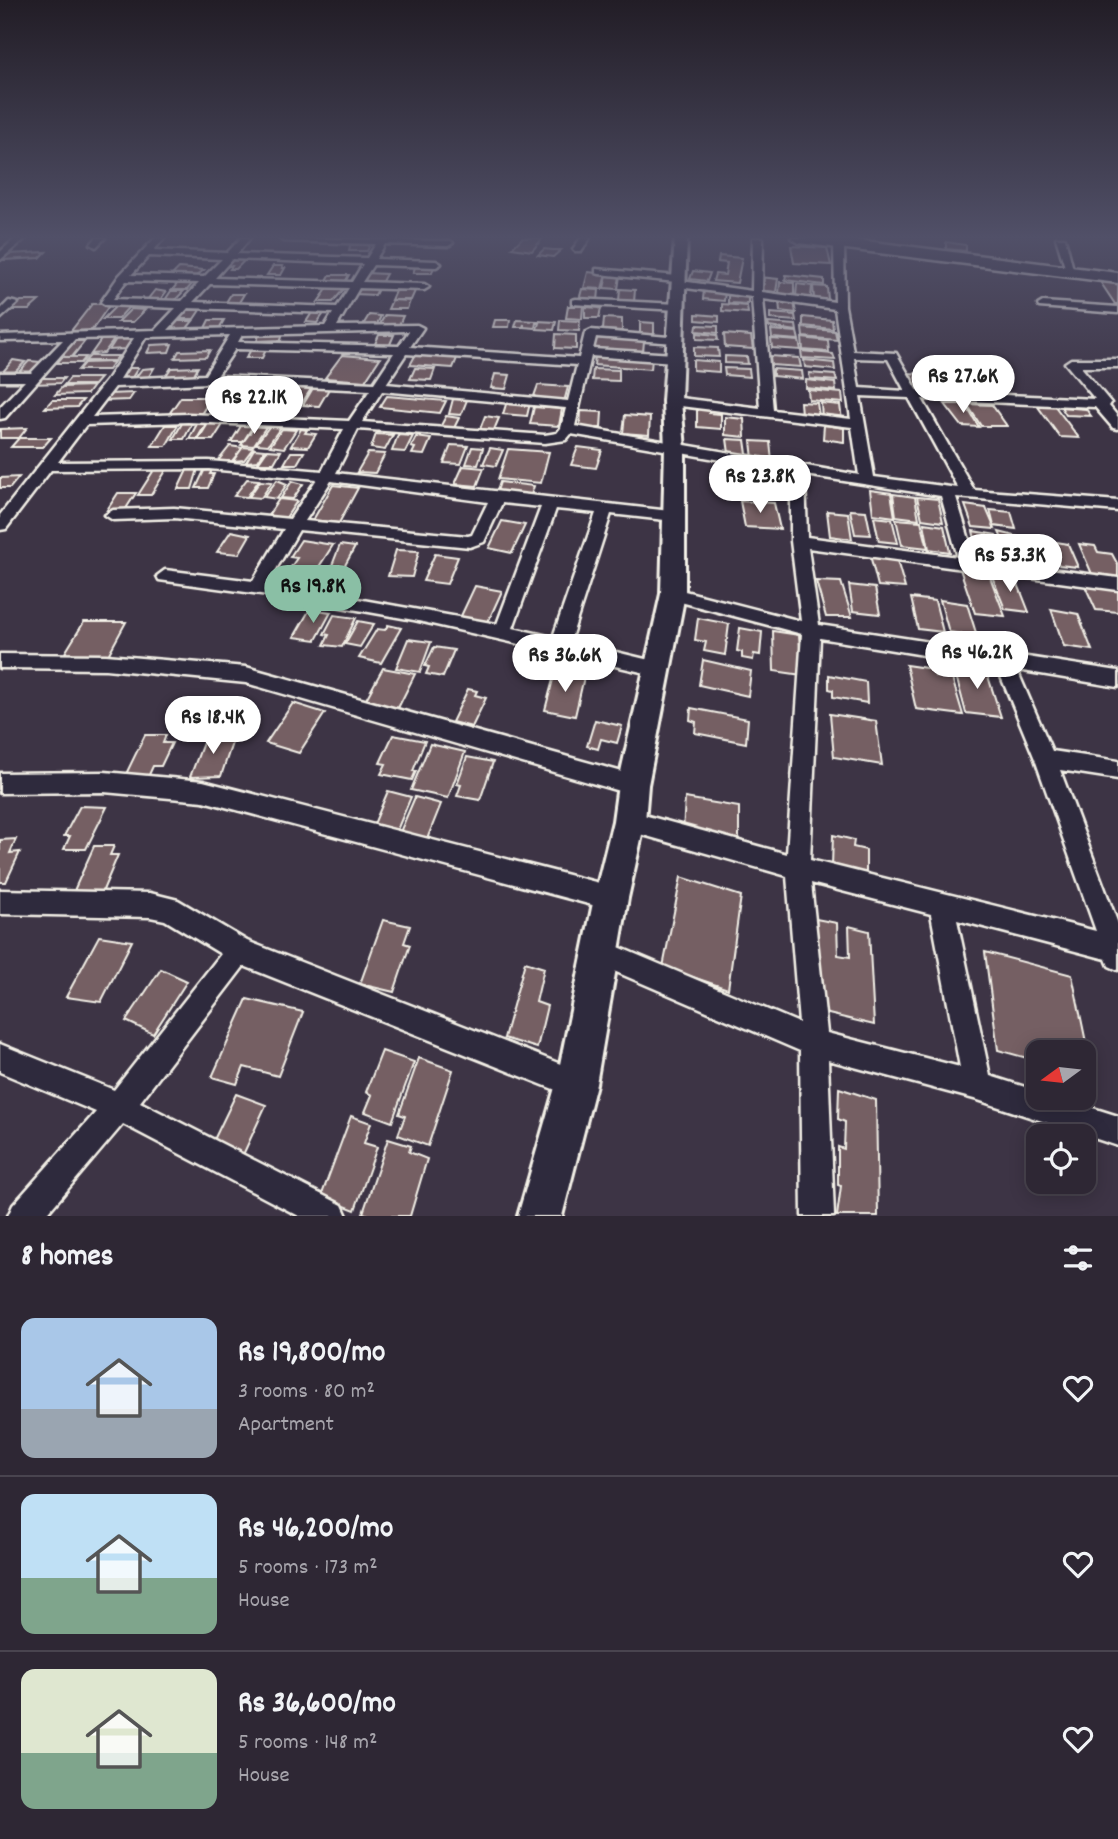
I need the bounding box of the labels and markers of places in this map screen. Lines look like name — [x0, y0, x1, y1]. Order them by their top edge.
pin: Rs 27.6K — [891, 356, 1035, 415]
pin: Rs 22.1K — [182, 376, 326, 436]
pin: Rs 23.8K — [688, 456, 832, 515]
pin: Rs 53.3K — [938, 534, 1082, 594]
pin: Rs 19.8K — [241, 566, 385, 625]
pin: Rs 46.2K — [905, 632, 1049, 691]
pin: Rs 36.6K — [493, 634, 637, 694]
pin: Rs 18.4K — [141, 696, 285, 756]

